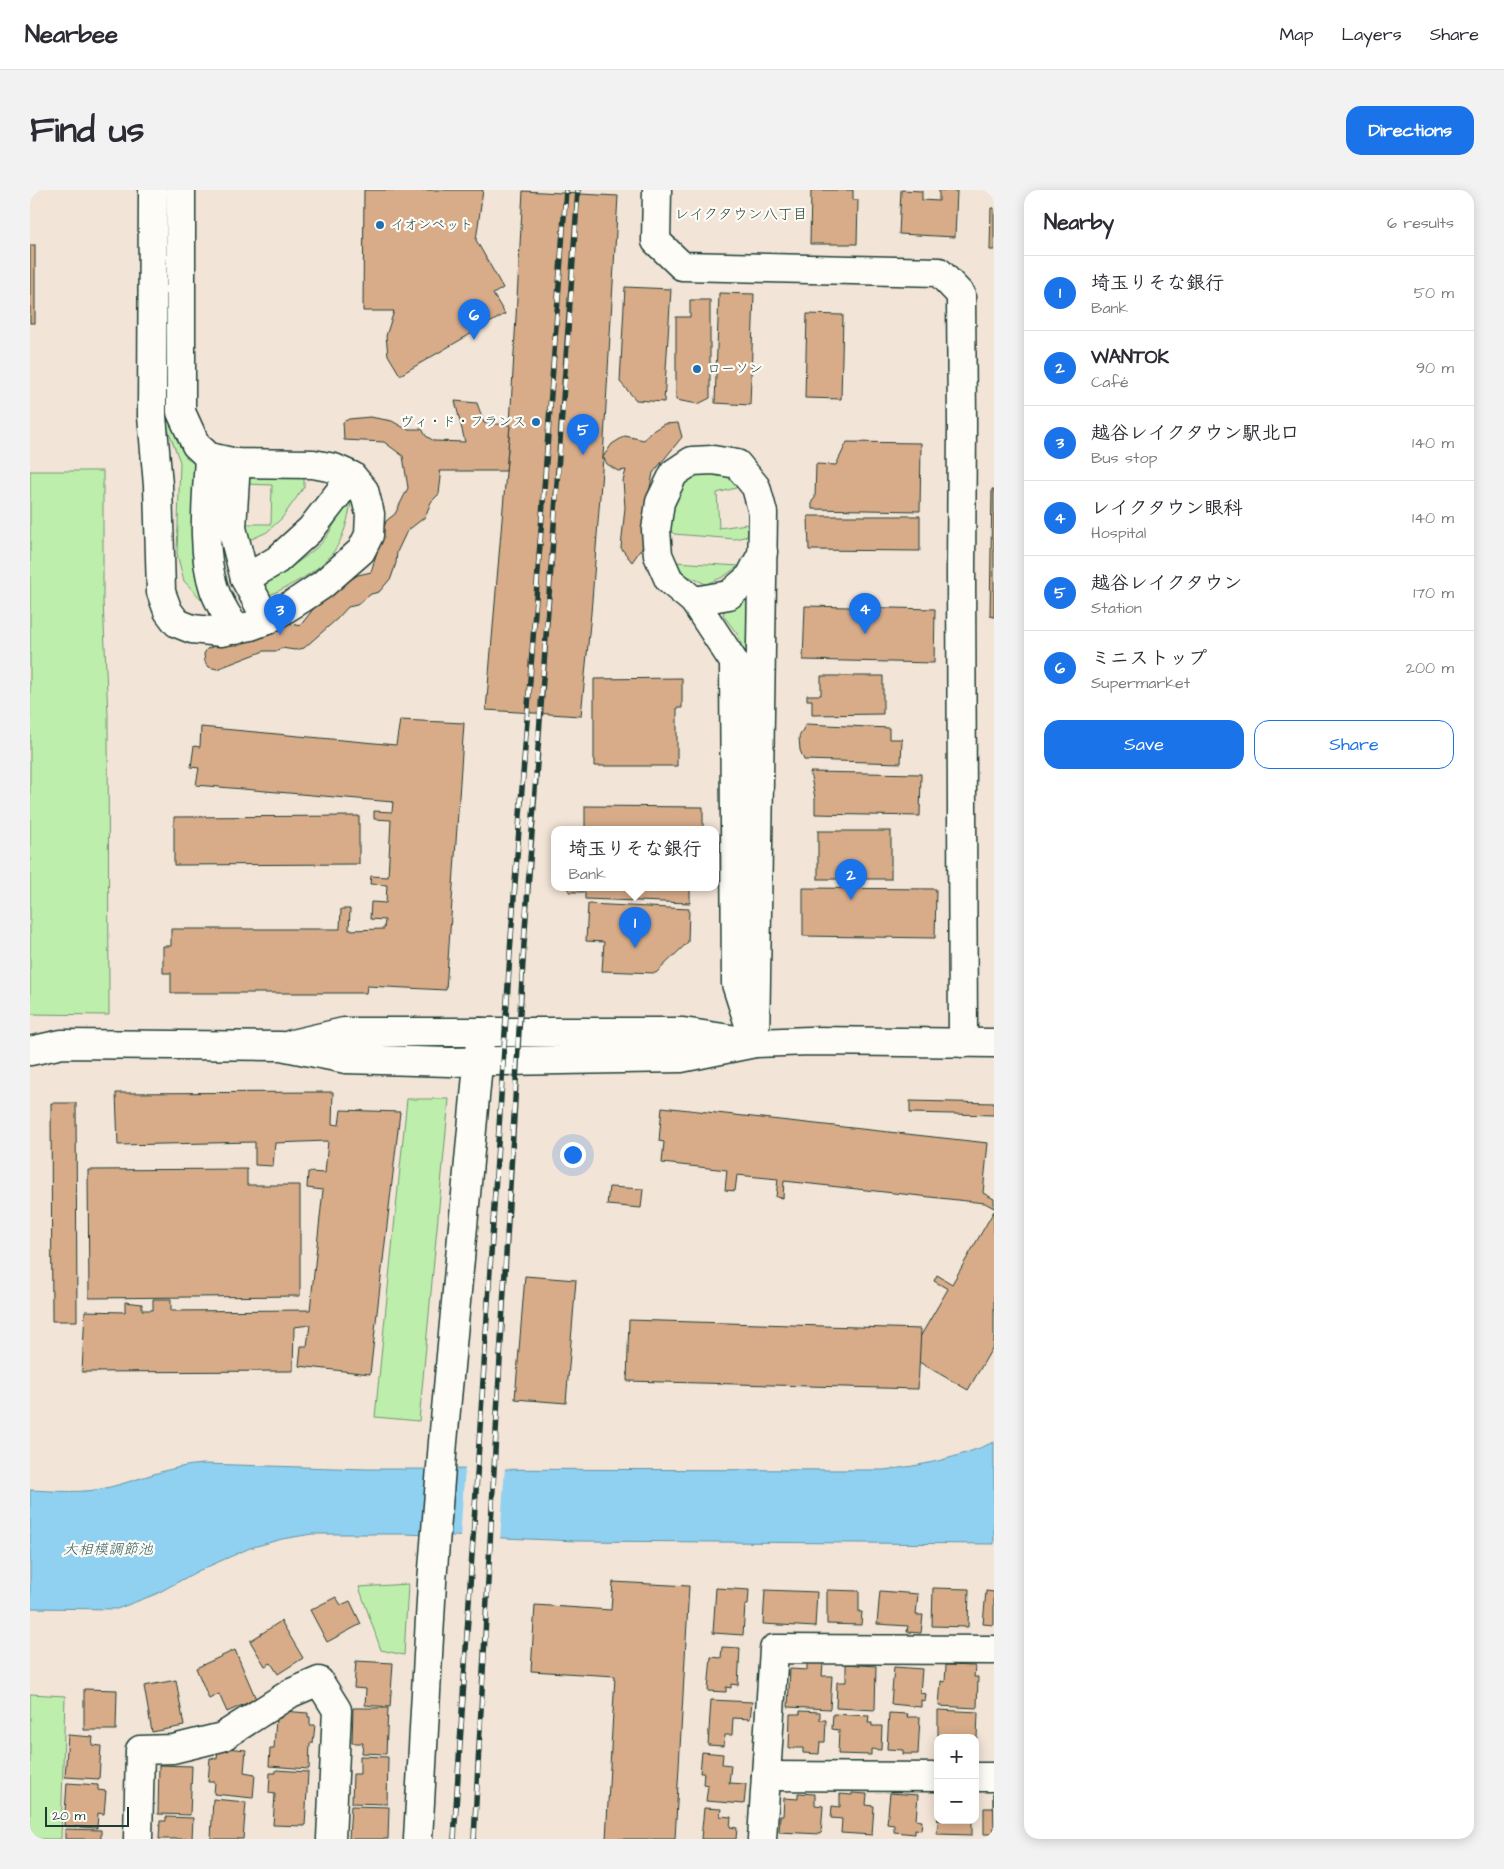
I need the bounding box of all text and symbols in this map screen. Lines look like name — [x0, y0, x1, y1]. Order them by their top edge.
text: Nearbee — [25, 18, 118, 52]
text: Map — [1279, 22, 1313, 47]
text: Layers — [1341, 22, 1402, 47]
text: Share — [1430, 22, 1479, 47]
text: Find us — [30, 106, 144, 155]
button: Directions — [1346, 106, 1474, 155]
district label: レイクタウン八丁目 — [674, 204, 808, 225]
text: Nearby — [1044, 208, 1114, 237]
text: 6 results — [1387, 212, 1454, 234]
place label: イオンペット — [390, 215, 473, 235]
marker: イオンペット — [374, 219, 386, 231]
text: 埼玉りそな銀行 — [1091, 270, 1224, 297]
text: 1 — [1059, 282, 1061, 304]
text: 50 m — [1414, 282, 1454, 304]
text: Bank — [1091, 297, 1128, 319]
pin: 6 — [458, 299, 490, 340]
text: WANTOK — [1091, 344, 1169, 371]
text: 2 — [1055, 357, 1065, 379]
text: 90 m — [1416, 357, 1454, 379]
place label: ローソン — [707, 359, 763, 379]
marker: ローソン — [691, 363, 703, 375]
text: Café — [1091, 371, 1129, 393]
place label: ヴィ・ド・フランス — [400, 412, 526, 432]
pin: 5 — [567, 414, 599, 455]
marker: ヴィ・ド・フランス — [530, 416, 542, 428]
text: 越谷レイクタウン駅北口 — [1091, 420, 1299, 447]
text: 3 — [1056, 432, 1064, 454]
text: 140 m — [1412, 432, 1454, 454]
text: Bus stop — [1091, 447, 1157, 469]
text: レイクタウン眼科 — [1091, 495, 1242, 522]
text: 4 — [1055, 507, 1065, 529]
text: 140 m — [1412, 507, 1454, 529]
text: Hospital — [1091, 522, 1146, 544]
text: 越谷レイクタウン — [1091, 570, 1242, 597]
text: 5 — [1054, 582, 1066, 604]
text: 170 m — [1413, 582, 1454, 604]
pin: 4 — [849, 593, 881, 634]
pin: 3 — [264, 594, 296, 635]
text: Station — [1091, 597, 1142, 619]
text: ミニストップ — [1091, 645, 1207, 672]
text: 6 — [1055, 657, 1065, 679]
text: 200 m — [1406, 657, 1454, 679]
text: Supermarket — [1091, 672, 1190, 694]
button: Save — [1044, 720, 1244, 769]
button: Share — [1254, 720, 1454, 769]
popup — [551, 826, 719, 891]
text: 埼玉りそな銀行 — [568, 836, 702, 863]
pin: 2 — [835, 859, 867, 900]
text: Bank — [568, 863, 606, 885]
pin: 1 — [619, 907, 651, 948]
your location — [560, 1142, 586, 1168]
water label: 大相模調節池 — [63, 1539, 154, 1560]
map controls — [934, 1734, 979, 1824]
button: + — [934, 1734, 979, 1779]
button: − — [934, 1779, 979, 1824]
scale bar — [45, 1804, 129, 1827]
text: 20 m — [52, 1806, 85, 1826]

